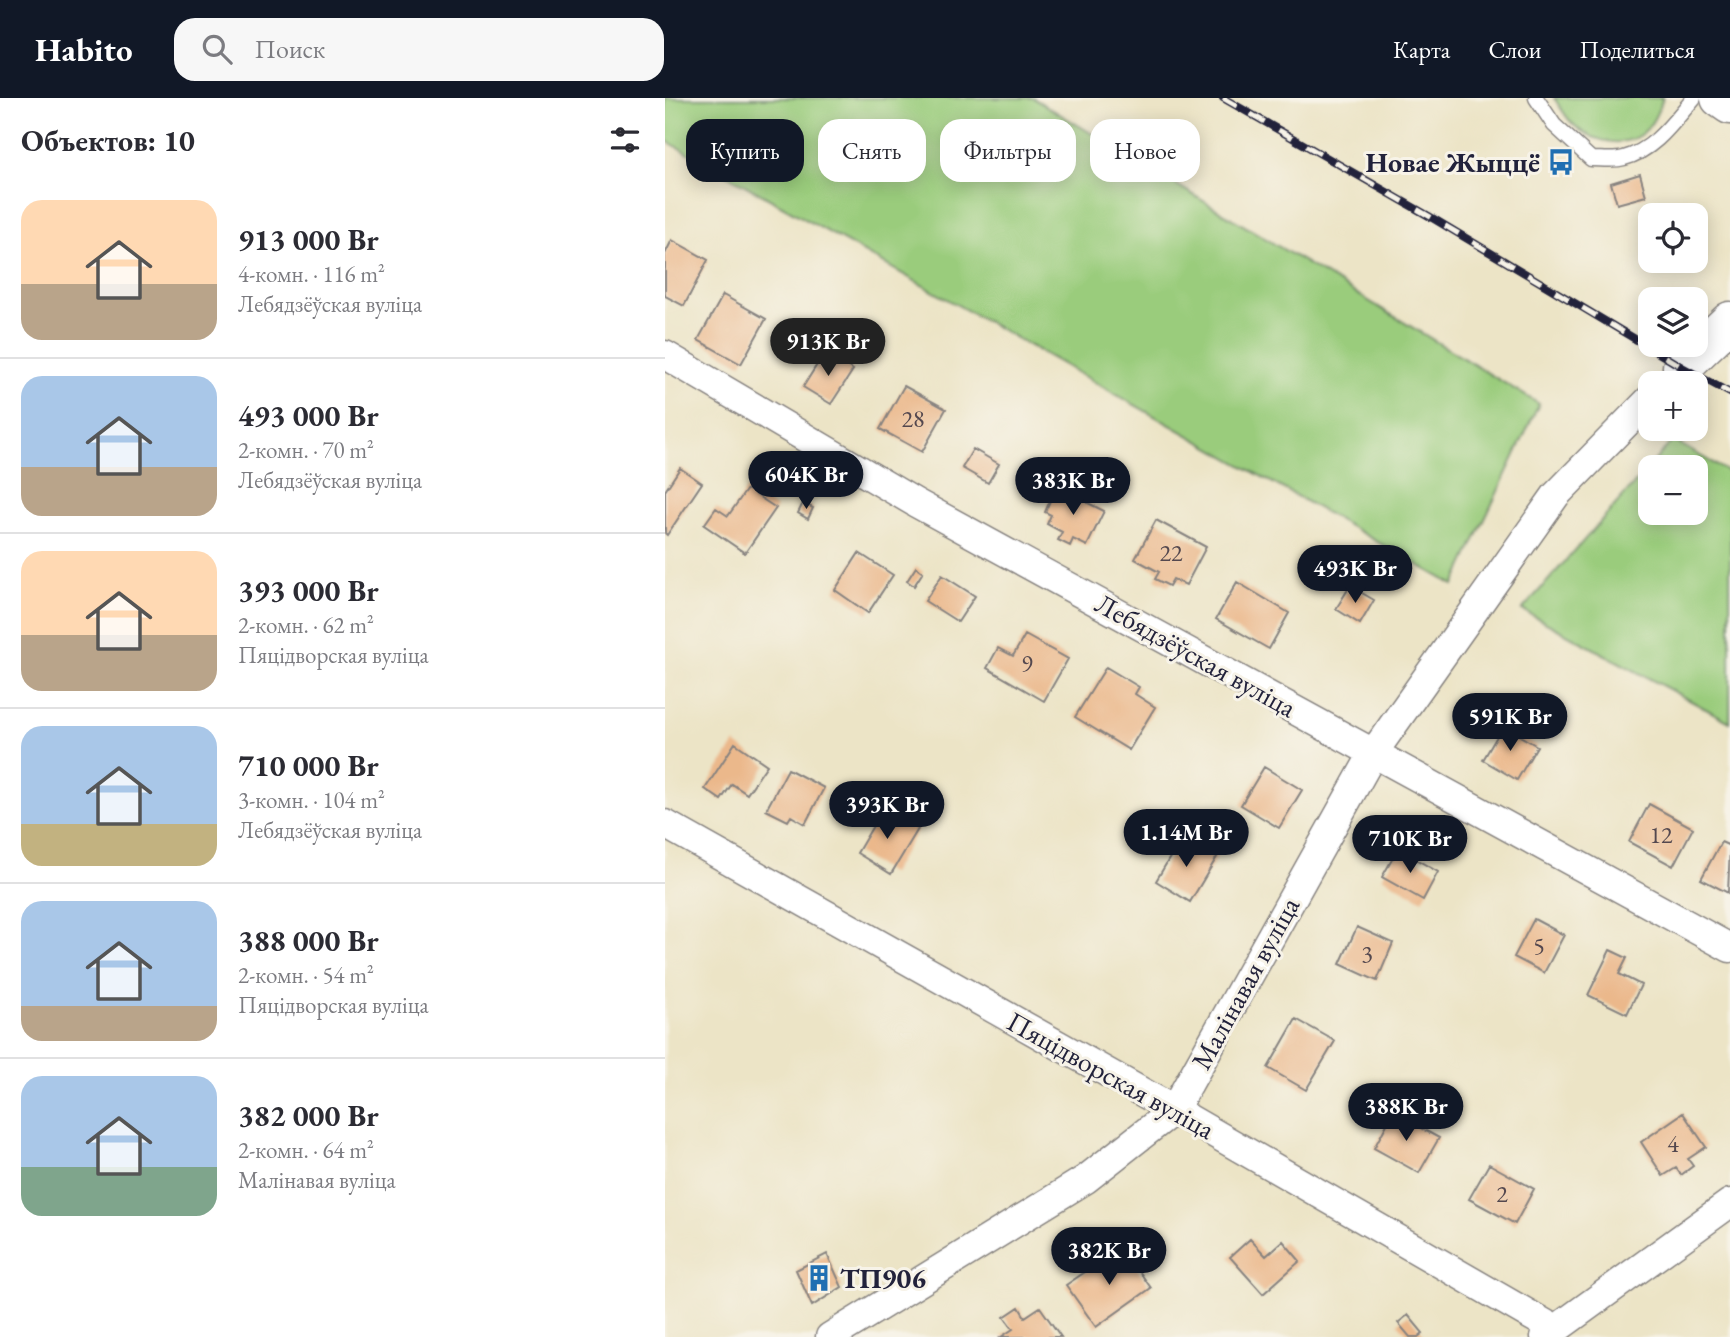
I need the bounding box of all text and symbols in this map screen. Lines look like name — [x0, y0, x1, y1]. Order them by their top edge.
search box — [174, 18, 664, 81]
text: Habito — [35, 28, 132, 71]
icon: search — [198, 30, 236, 68]
text: Поиск — [254, 32, 325, 66]
text: Карта — [1393, 34, 1450, 65]
text: Слои — [1488, 34, 1542, 65]
text: Поделиться — [1580, 34, 1695, 65]
chip: Купить — [686, 119, 804, 182]
chip: Снять — [818, 119, 926, 182]
chip: Фильтры — [940, 119, 1076, 182]
chip: Новое — [1090, 119, 1200, 182]
text: Объектов: 10 — [21, 121, 195, 160]
icon: filters — [606, 121, 644, 159]
place label: Новае Жыццё — [1366, 144, 1540, 180]
bus stop icon: Новае Жыццё — [1546, 147, 1576, 177]
map controls — [1638, 203, 1708, 525]
button: locate — [1638, 203, 1708, 273]
text: 913 000 Br — [238, 220, 379, 259]
icon: home — [77, 228, 161, 312]
text: 4-комн. · 116 m² — [238, 259, 385, 289]
button: layers — [1638, 287, 1708, 357]
text: Лебядзёўская вуліца — [238, 289, 422, 319]
pin: 913K Br — [763, 318, 893, 378]
text: 913K Br — [786, 326, 870, 356]
button: + — [1638, 371, 1708, 441]
text: 493 000 Br — [238, 396, 379, 435]
house number: 28 — [901, 403, 925, 434]
icon: home — [77, 404, 161, 488]
text: 2-комн. · 70 m² — [238, 435, 374, 465]
pin: 604K Br — [741, 452, 871, 511]
button: − — [1638, 455, 1708, 525]
pin: 383K Br — [1008, 458, 1138, 517]
text: 604K Br — [764, 459, 848, 489]
text: Лебядзёўская вуліца — [238, 465, 422, 495]
text: 383K Br — [1031, 465, 1115, 495]
house number: 22 — [1159, 537, 1183, 568]
pin: 493K Br — [1290, 546, 1420, 605]
text: 493K Br — [1313, 553, 1397, 583]
text: 393 000 Br — [238, 571, 379, 610]
icon: home — [77, 579, 161, 663]
street label: Лебядзёўская вуліца — [1089, 585, 1304, 725]
text: 2-комн. · 62 m² — [238, 610, 374, 640]
text: Пяцідворская вуліца — [238, 640, 429, 670]
house number: 9 — [1021, 648, 1033, 679]
pin: 591K Br — [1445, 694, 1575, 753]
text: 591K Br — [1468, 701, 1552, 731]
text: 710 000 Br — [238, 746, 379, 785]
icon: home — [77, 754, 161, 838]
pin: 393K Br — [822, 782, 952, 841]
text: 3-комн. · 104 m² — [238, 785, 385, 815]
text: 393K Br — [845, 789, 929, 819]
pin: 1.14M Br — [1114, 810, 1258, 869]
text: Лебядзёўская вуліца — [238, 815, 422, 845]
pin: 710K Br — [1345, 816, 1475, 875]
text: 1.14M Br — [1140, 817, 1232, 847]
house number: 12 — [1649, 819, 1673, 850]
text: 710K Br — [1368, 823, 1452, 853]
street label: Малінавая вуліца — [1183, 890, 1308, 1076]
text: 388 000 Br — [238, 921, 379, 960]
icon: home — [77, 929, 161, 1013]
house number: 5 — [1533, 930, 1545, 961]
house number: 3 — [1361, 938, 1373, 969]
text: 2-комн. · 54 m² — [238, 960, 374, 990]
text: Пяцідворская вуліца — [238, 990, 429, 1020]
street label: Пяцідворская вуліца — [1001, 1003, 1222, 1147]
pin: 388K Br — [1341, 1084, 1471, 1143]
text: 388K Br — [1364, 1091, 1448, 1121]
text: 382 000 Br — [238, 1096, 379, 1135]
icon: home — [77, 1104, 161, 1188]
house number: 4 — [1667, 1128, 1679, 1159]
text: 2-комн. · 64 m² — [238, 1135, 374, 1165]
text: Малінавая вуліца — [238, 1165, 396, 1195]
house number: 2 — [1496, 1178, 1508, 1209]
pin: 382K Br — [1044, 1228, 1174, 1287]
text: 382K Br — [1067, 1235, 1151, 1265]
place label: ТП906 — [840, 1260, 926, 1296]
building icon: ТП906 — [804, 1263, 834, 1293]

